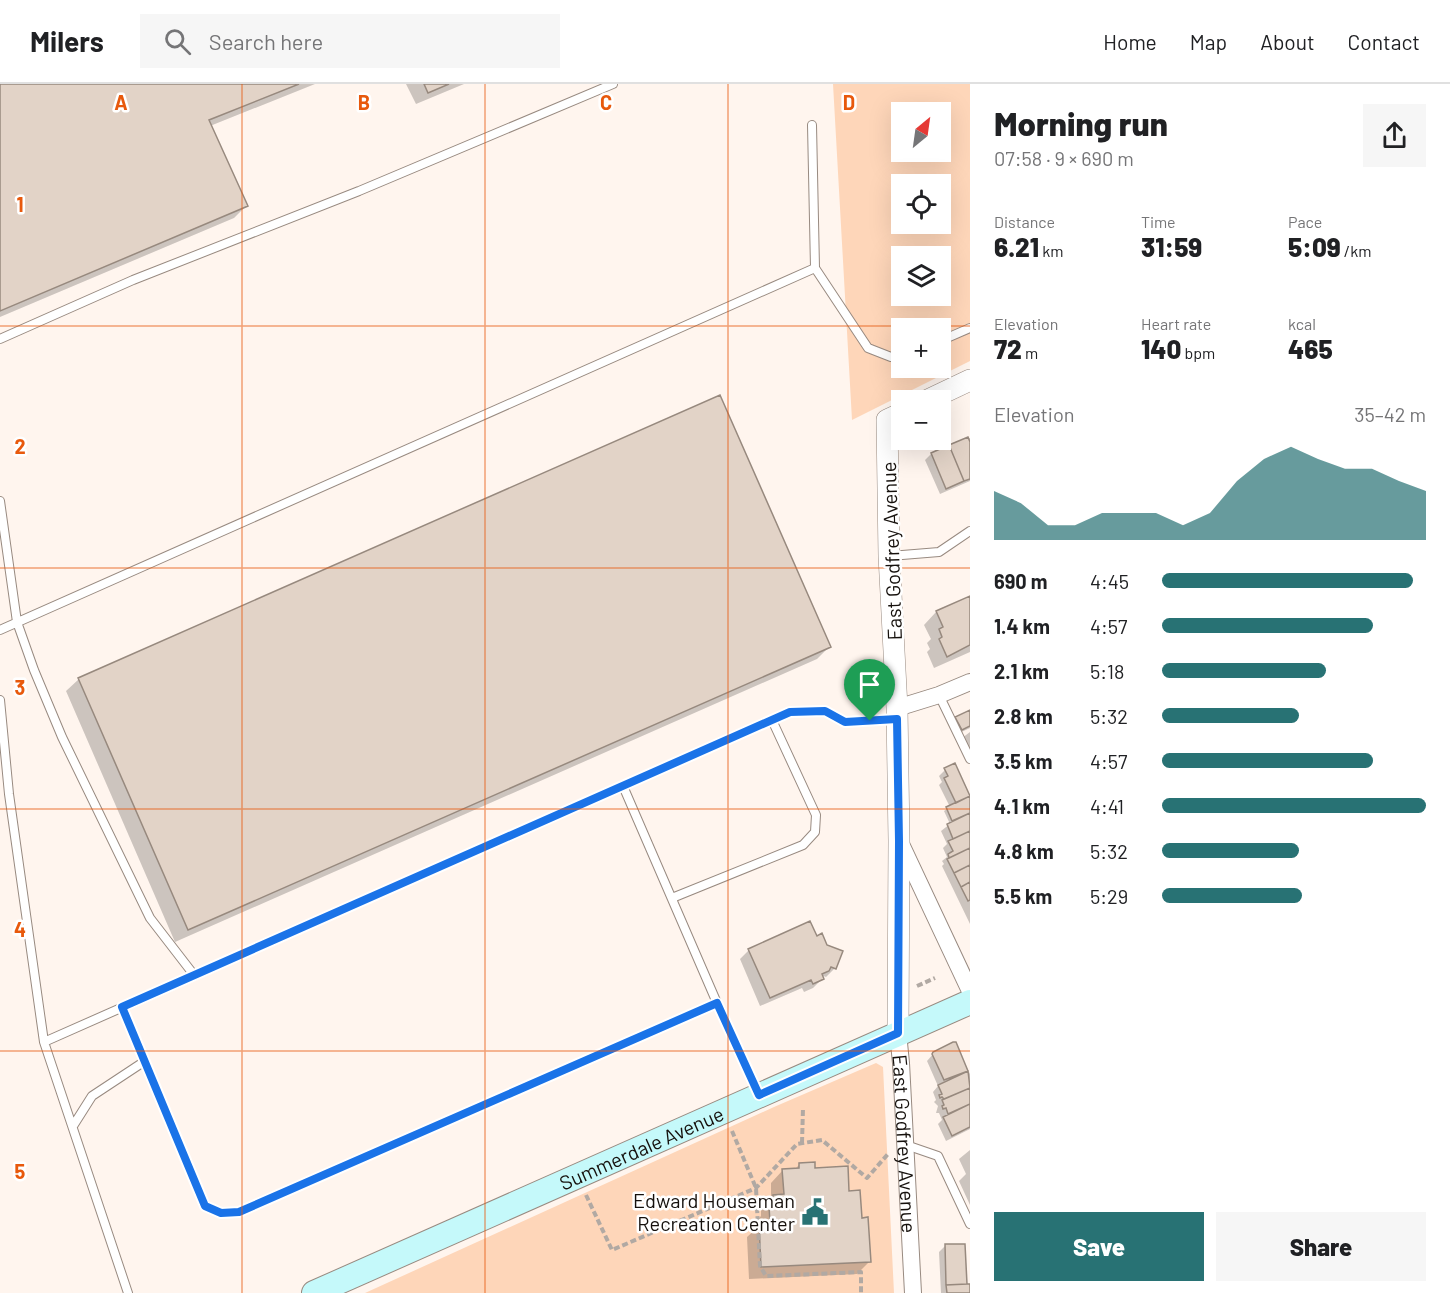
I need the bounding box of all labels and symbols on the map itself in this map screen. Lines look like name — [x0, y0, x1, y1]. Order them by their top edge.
text: A — [114, 90, 128, 114]
text: B — [358, 90, 370, 114]
text: C — [600, 90, 612, 114]
text: D — [843, 90, 855, 114]
north arrow — [891, 102, 951, 162]
text: 1 — [16, 192, 24, 216]
text: 2 — [14, 434, 26, 458]
street label: East Godfrey Avenue — [876, 461, 906, 641]
pin — [844, 659, 895, 721]
text: 3 — [15, 675, 25, 699]
text: 4 — [14, 917, 26, 941]
street label: East Godfrey Avenue — [888, 1053, 922, 1234]
street label: Summerdale Avenue — [555, 1101, 727, 1195]
text: 5 — [15, 1159, 26, 1183]
place label: Edward Houseman Recreation Center — [633, 1188, 795, 1235]
public building icon: Edward Houseman Recreation Center — [800, 1197, 830, 1227]

